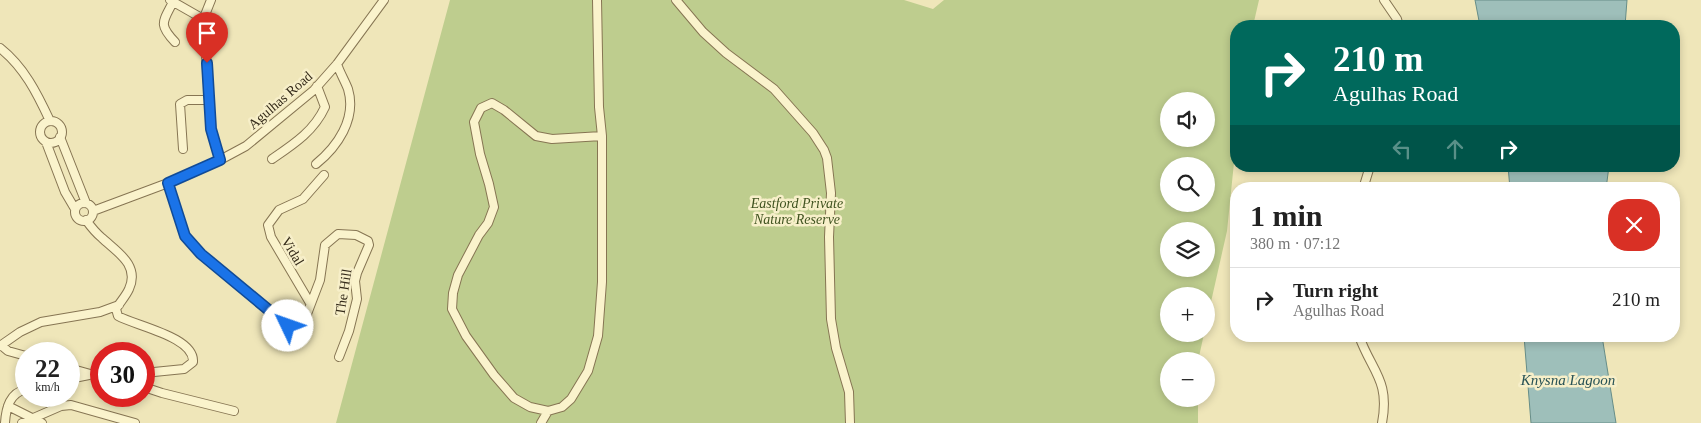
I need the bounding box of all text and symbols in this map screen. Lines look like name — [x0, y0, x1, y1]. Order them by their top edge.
pin — [186, 12, 228, 63]
icon: arrive — [193, 19, 221, 47]
icon: right — [1250, 40, 1315, 105]
text: 210 m — [1333, 40, 1423, 79]
street label: Agulhas Road — [245, 69, 315, 132]
text: Agulhas Road — [1333, 81, 1458, 106]
map controls — [1160, 92, 1215, 407]
button: sound — [1160, 92, 1215, 147]
icon: left — [1388, 135, 1416, 163]
icon: ahead — [1441, 135, 1469, 163]
icon: right — [1494, 135, 1522, 163]
button: search — [1160, 157, 1215, 212]
park label: Eastford Private Nature Reserve — [750, 196, 843, 227]
text: 1 min — [1250, 199, 1323, 232]
button: close — [1608, 199, 1660, 251]
button: layers — [1160, 222, 1215, 277]
street label: Vidal — [278, 234, 307, 268]
text: 380 m · 07:12 — [1250, 235, 1340, 252]
street label: The Hill — [332, 268, 355, 316]
text: Turn right — [1293, 280, 1378, 301]
icon: right — [1250, 286, 1278, 314]
button: + — [1160, 287, 1215, 342]
text: 210 m — [1612, 289, 1660, 310]
position arrow — [261, 299, 313, 351]
text: Agulhas Road — [1293, 302, 1384, 319]
speed limit sign: 30 — [90, 342, 155, 407]
button: − — [1160, 352, 1215, 407]
text: 22 — [35, 355, 60, 382]
water label: Knysna Lagoon — [1520, 372, 1615, 388]
text: km/h — [35, 380, 60, 394]

